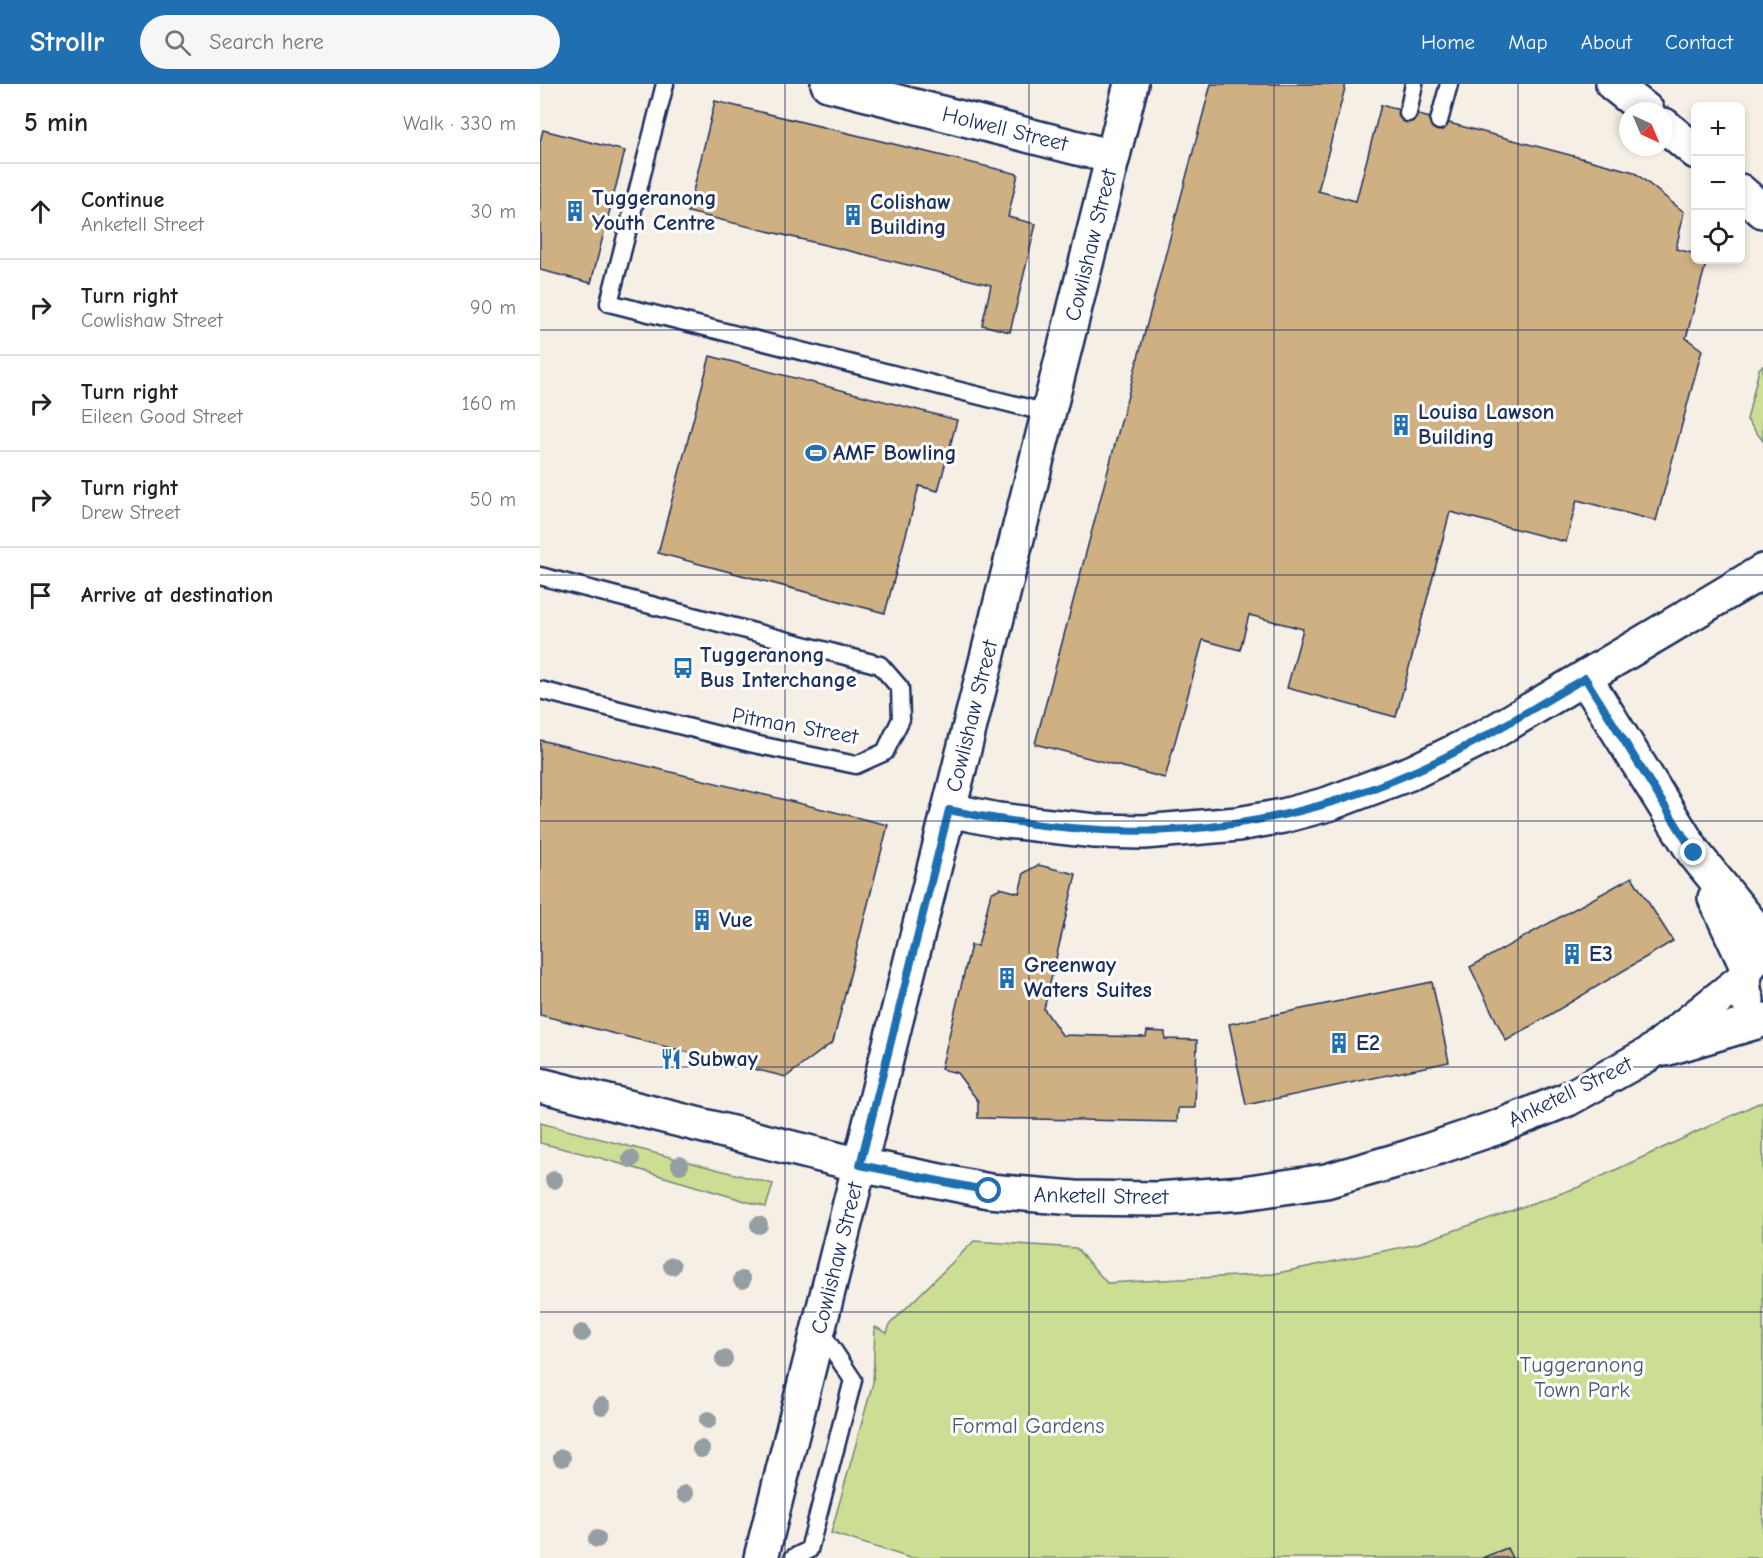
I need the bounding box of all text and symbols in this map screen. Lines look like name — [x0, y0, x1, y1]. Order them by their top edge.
search box — [140, 15, 560, 69]
text: Strollr — [30, 26, 104, 58]
icon: search — [161, 26, 194, 59]
text: Search here — [209, 29, 324, 55]
text: Home — [1421, 30, 1475, 54]
text: Map — [1508, 30, 1548, 54]
text: About — [1581, 30, 1632, 54]
text: Contact — [1665, 30, 1733, 54]
street label: Holwell Street — [940, 101, 1071, 157]
north arrow — [1619, 102, 1673, 156]
map controls — [1691, 102, 1745, 264]
button: + — [1691, 102, 1745, 156]
text: 5 min — [24, 108, 88, 138]
text: Walk · 330 m — [403, 112, 516, 135]
button: − — [1691, 156, 1745, 210]
street label: Cowlishaw Street — [1060, 166, 1123, 324]
place label: Tuggeranong Youth Centre — [592, 185, 717, 236]
text: Continue — [81, 187, 164, 213]
place label: Colishaw Building — [870, 189, 951, 240]
icon: ahead — [24, 195, 57, 228]
building icon: Tuggeranong Youth Centre — [563, 199, 587, 223]
text: 30 m — [470, 200, 516, 223]
building icon: Colishaw Building — [841, 203, 865, 227]
button: locate — [1691, 210, 1745, 264]
text: Anketell Street — [81, 213, 204, 236]
text: Turn right — [81, 283, 178, 309]
icon: right — [24, 291, 57, 324]
text: 90 m — [470, 296, 516, 319]
text: Cowlishaw Street — [81, 309, 223, 332]
text: Turn right — [81, 379, 178, 405]
icon: right — [24, 387, 57, 420]
text: 160 m — [462, 392, 516, 415]
place label: Louisa Lawson Building — [1418, 399, 1555, 450]
text: Eileen Good Street — [81, 405, 243, 428]
building icon: Louisa Lawson Building — [1389, 413, 1413, 437]
place label: AMF Bowling — [833, 440, 957, 466]
sports icon: AMF Bowling — [804, 441, 828, 465]
text: Turn right — [81, 475, 178, 501]
icon: right — [24, 483, 57, 516]
text: 50 m — [470, 488, 516, 511]
text: Drew Street — [81, 501, 180, 524]
icon: arrive — [24, 579, 57, 612]
text: Arrive at destination — [81, 582, 273, 608]
street label: Cowlishaw Street — [941, 637, 1004, 795]
place label: Tuggeranong Bus Interchange — [700, 642, 857, 693]
bus stop icon: Tuggeranong Bus Interchange — [671, 656, 695, 680]
street label: Pitman Street — [730, 702, 861, 750]
route end — [1680, 839, 1706, 865]
place label: Vue — [719, 907, 753, 933]
building icon: Vue — [690, 908, 714, 932]
place label: E3 — [1589, 941, 1613, 967]
building icon: E3 — [1560, 942, 1584, 966]
place label: Greenway Waters Suites — [1024, 952, 1152, 1003]
building icon: Greenway Waters Suites — [995, 966, 1019, 990]
place label: E2 — [1356, 1030, 1380, 1056]
building icon: E2 — [1327, 1031, 1351, 1055]
place label: Subway — [688, 1046, 759, 1072]
restaurant icon: Subway — [659, 1047, 683, 1071]
street label: Anketell Street — [1504, 1050, 1637, 1133]
route start — [975, 1177, 1001, 1203]
street label: Cowlishaw Street — [806, 1179, 869, 1337]
street label: Anketell Street — [1033, 1182, 1169, 1210]
park label: Tuggeranong Town Park — [1520, 1352, 1644, 1403]
park label: Formal Gardens — [952, 1413, 1104, 1439]

